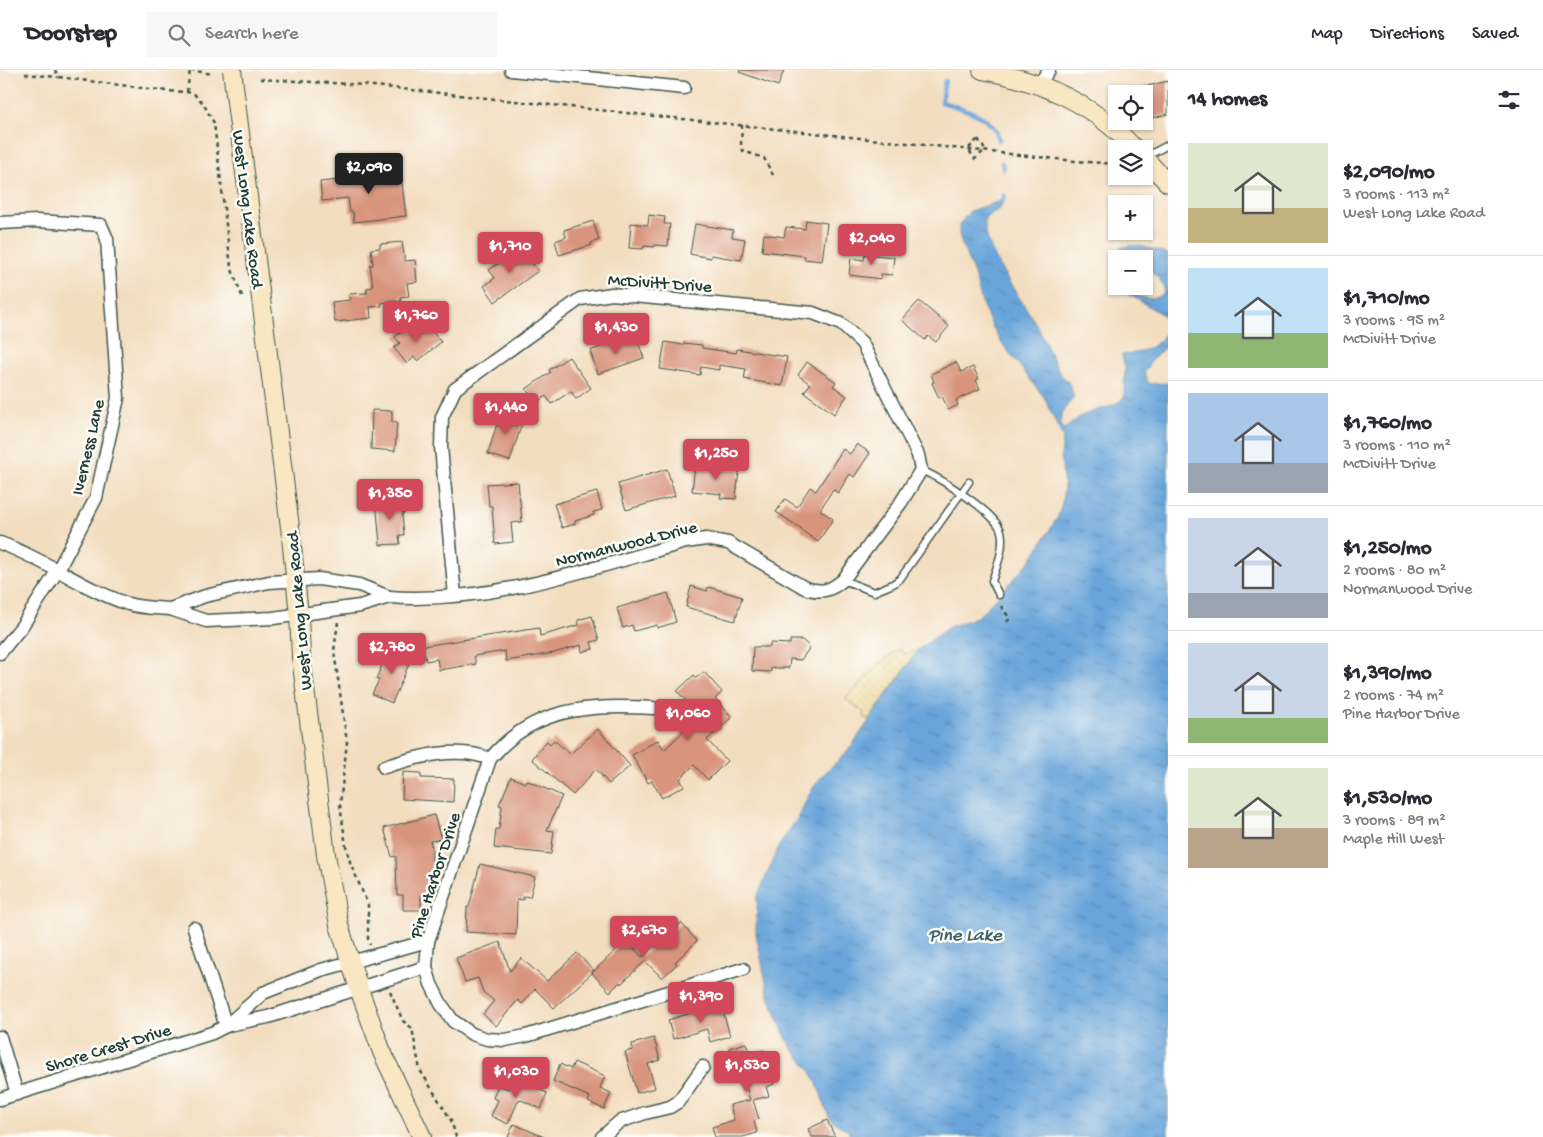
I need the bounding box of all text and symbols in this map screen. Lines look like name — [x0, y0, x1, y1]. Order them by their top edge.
search box — [147, 12, 497, 57]
text: Doorstep — [25, 20, 117, 49]
icon: search — [165, 21, 193, 49]
text: Search here — [205, 23, 299, 46]
text: Map — [1311, 24, 1343, 45]
text: Directions — [1371, 24, 1444, 45]
text: Saved — [1472, 24, 1518, 45]
map controls — [1108, 85, 1153, 295]
button: locate — [1108, 85, 1153, 130]
icon: filters — [1495, 86, 1523, 114]
text: 14 homes — [1188, 88, 1267, 113]
street label: West Long Lake Road — [226, 129, 267, 291]
button: layers — [1108, 140, 1153, 185]
pin: $2,090 — [328, 152, 410, 195]
text: $2,090 — [346, 159, 392, 178]
text: $2,090/mo — [1343, 161, 1435, 186]
icon: home — [1228, 163, 1288, 223]
text: 3 rooms · 113 m² — [1343, 186, 1450, 205]
button: + — [1108, 195, 1153, 240]
text: West Long Lake Road — [1343, 205, 1485, 224]
pin: $2,040 — [831, 224, 913, 266]
text: $2,040 — [849, 230, 895, 249]
pin: $1,710 — [469, 232, 551, 274]
text: $1,710 — [489, 238, 531, 257]
button: − — [1108, 250, 1153, 295]
street label: McDivitt Drive — [607, 270, 713, 299]
text: $1,710/mo — [1343, 287, 1430, 312]
icon: home — [1228, 288, 1288, 348]
pin: $1,760 — [375, 300, 457, 343]
text: $1,760 — [394, 307, 438, 326]
pin: $1,430 — [575, 312, 657, 355]
text: 3 rooms · 95 m² — [1343, 312, 1445, 331]
text: $1,430 — [594, 319, 638, 338]
text: McDivitt Drive — [1343, 331, 1436, 350]
pin: $1,440 — [465, 392, 547, 435]
street label: Iverness Lane — [68, 397, 111, 498]
text: $1,440 — [485, 399, 527, 418]
text: $1,760/mo — [1343, 412, 1432, 437]
icon: home — [1228, 413, 1288, 473]
text: 3 rooms · 110 m² — [1343, 437, 1451, 456]
pin: $1,250 — [675, 438, 757, 481]
text: $1,250 — [694, 445, 738, 464]
text: McDivitt Drive — [1343, 456, 1436, 475]
pin: $1,350 — [349, 478, 431, 521]
text: $1,350 — [368, 485, 412, 504]
street label: Normanwood Drive — [553, 517, 700, 573]
street label: West Long Lake Road — [283, 529, 318, 691]
text: $1,250/mo — [1343, 537, 1432, 562]
icon: home — [1228, 538, 1288, 598]
text: 2 rooms · 80 m² — [1343, 562, 1446, 581]
text: Normanwood Drive — [1343, 581, 1472, 600]
pin: $2,780 — [351, 632, 433, 675]
text: $2,780 — [369, 639, 415, 658]
text: $1,390/mo — [1343, 662, 1432, 687]
icon: home — [1228, 663, 1288, 723]
text: 2 rooms · 74 m² — [1343, 687, 1444, 706]
pin: $1,060 — [647, 698, 729, 741]
text: $1,060 — [666, 705, 710, 724]
text: Pine Harbor Drive — [1343, 706, 1460, 725]
text: $1,530/mo — [1343, 787, 1432, 812]
icon: home — [1228, 788, 1288, 848]
street label: Pine Harbor Drive — [406, 809, 467, 942]
text: 3 rooms · 89 m² — [1343, 812, 1445, 831]
text: Maple Hill West — [1343, 831, 1444, 850]
pin: $2,670 — [603, 916, 685, 958]
text: $2,670 — [621, 922, 667, 941]
water label: Pine Lake — [928, 925, 1003, 948]
pin: $1,390 — [660, 982, 742, 1024]
text: $1,390 — [679, 988, 723, 1007]
street label: Shore Crest Drive — [43, 1020, 175, 1078]
pin: $1,530 — [706, 1050, 788, 1093]
pin: $1,030 — [475, 1056, 557, 1099]
text: $1,530 — [725, 1057, 769, 1076]
text: $1,030 — [493, 1063, 539, 1082]

